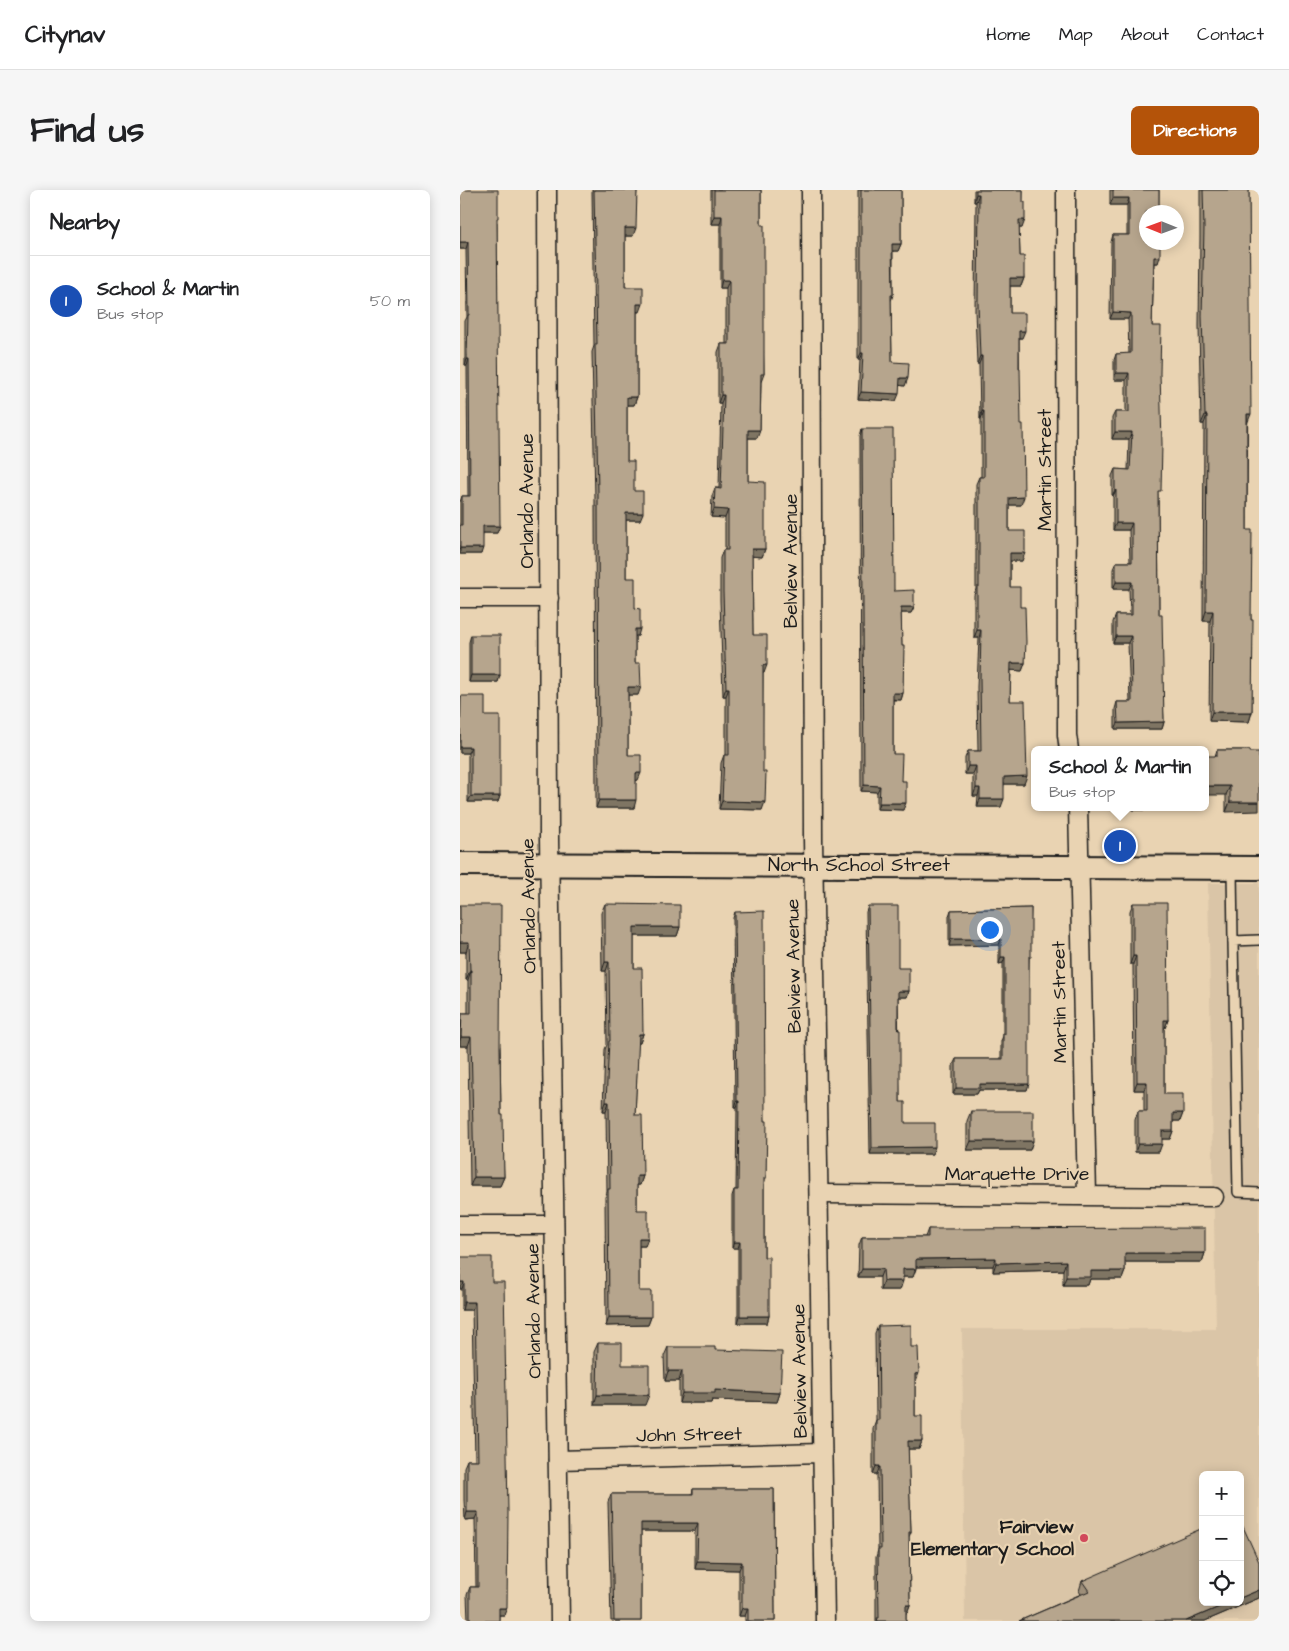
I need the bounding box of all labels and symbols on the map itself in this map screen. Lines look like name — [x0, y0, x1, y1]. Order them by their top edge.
north arrow — [1139, 205, 1184, 250]
street label: Martin Street — [1032, 409, 1059, 531]
street label: Orlando Avenue — [514, 433, 541, 569]
street label: Belview Avenue — [778, 494, 805, 628]
pin: 1 — [1104, 827, 1136, 865]
street label: Orlando Avenue — [514, 838, 544, 974]
street label: North School Street — [768, 852, 950, 879]
street label: Belview Avenue — [779, 899, 809, 1033]
your location — [977, 917, 1003, 943]
street label: Martin Street — [1045, 940, 1075, 1063]
street label: Marquette Drive — [945, 1161, 1089, 1188]
street label: Orlando Avenue — [519, 1243, 549, 1379]
street label: Belview Avenue — [785, 1304, 815, 1438]
street label: John Street — [636, 1421, 742, 1449]
place label: Fairview Elementary School — [911, 1514, 1074, 1564]
marker: Fairview Elementary School — [1078, 1532, 1090, 1544]

